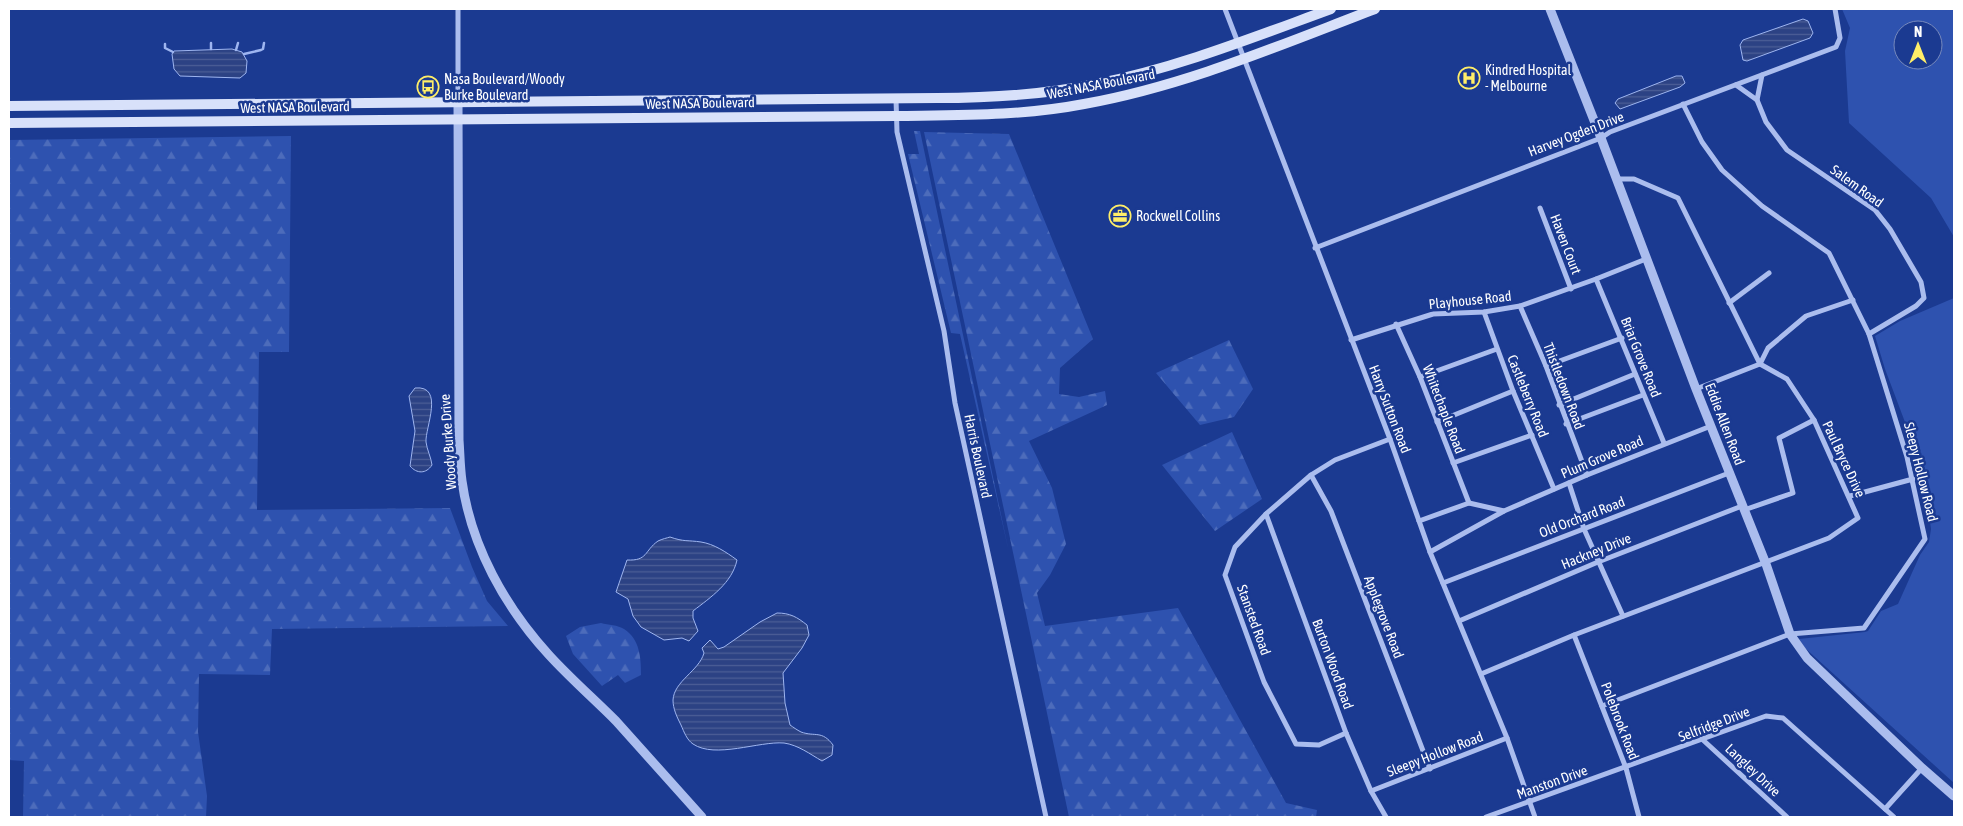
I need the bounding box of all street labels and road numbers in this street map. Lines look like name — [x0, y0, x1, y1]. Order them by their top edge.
street label: West NASA Boulevard — [1046, 66, 1156, 102]
street label: West NASA Boulevard — [645, 94, 755, 112]
street label: West NASA Boulevard — [240, 98, 350, 116]
street label: Harvey Ogden Drive — [1526, 108, 1626, 160]
street label: Salem Road — [1828, 162, 1886, 210]
street label: Haven Court — [1547, 212, 1585, 276]
street label: Playhouse Road — [1428, 288, 1512, 312]
street label: Briar Grove Road — [1618, 315, 1664, 399]
street label: Thistledown Road — [1540, 340, 1588, 432]
street label: Castleberry Road — [1504, 352, 1552, 440]
street label: Whitechaple Road — [1420, 362, 1468, 456]
street label: Harry Sutton Road — [1366, 363, 1414, 455]
street label: Eddie Allen Road — [1702, 381, 1748, 467]
street label: Woody Burke Drive — [437, 394, 459, 490]
street label: Harris Boulevard — [961, 412, 995, 500]
street label: Paul Bryce Drive — [1819, 418, 1869, 500]
street label: Sleepy Hollow Road — [1901, 421, 1941, 523]
street label: Plum Grove Road — [1558, 432, 1646, 482]
street label: Old Orchard Road — [1537, 493, 1627, 541]
street label: Hackney Drive — [1559, 530, 1633, 572]
street label: Applegrove Road — [1361, 573, 1407, 661]
street label: Stansted Road — [1234, 583, 1274, 657]
street label: Burton Wood Road — [1309, 617, 1357, 711]
street label: Polebrook Road — [1598, 680, 1642, 762]
street label: Selfridge Drive — [1676, 703, 1752, 745]
street label: Sleepy Hollow Road — [1385, 728, 1485, 780]
street label: Langley Drive — [1722, 740, 1784, 800]
street label: Manston Drive — [1515, 762, 1589, 802]

